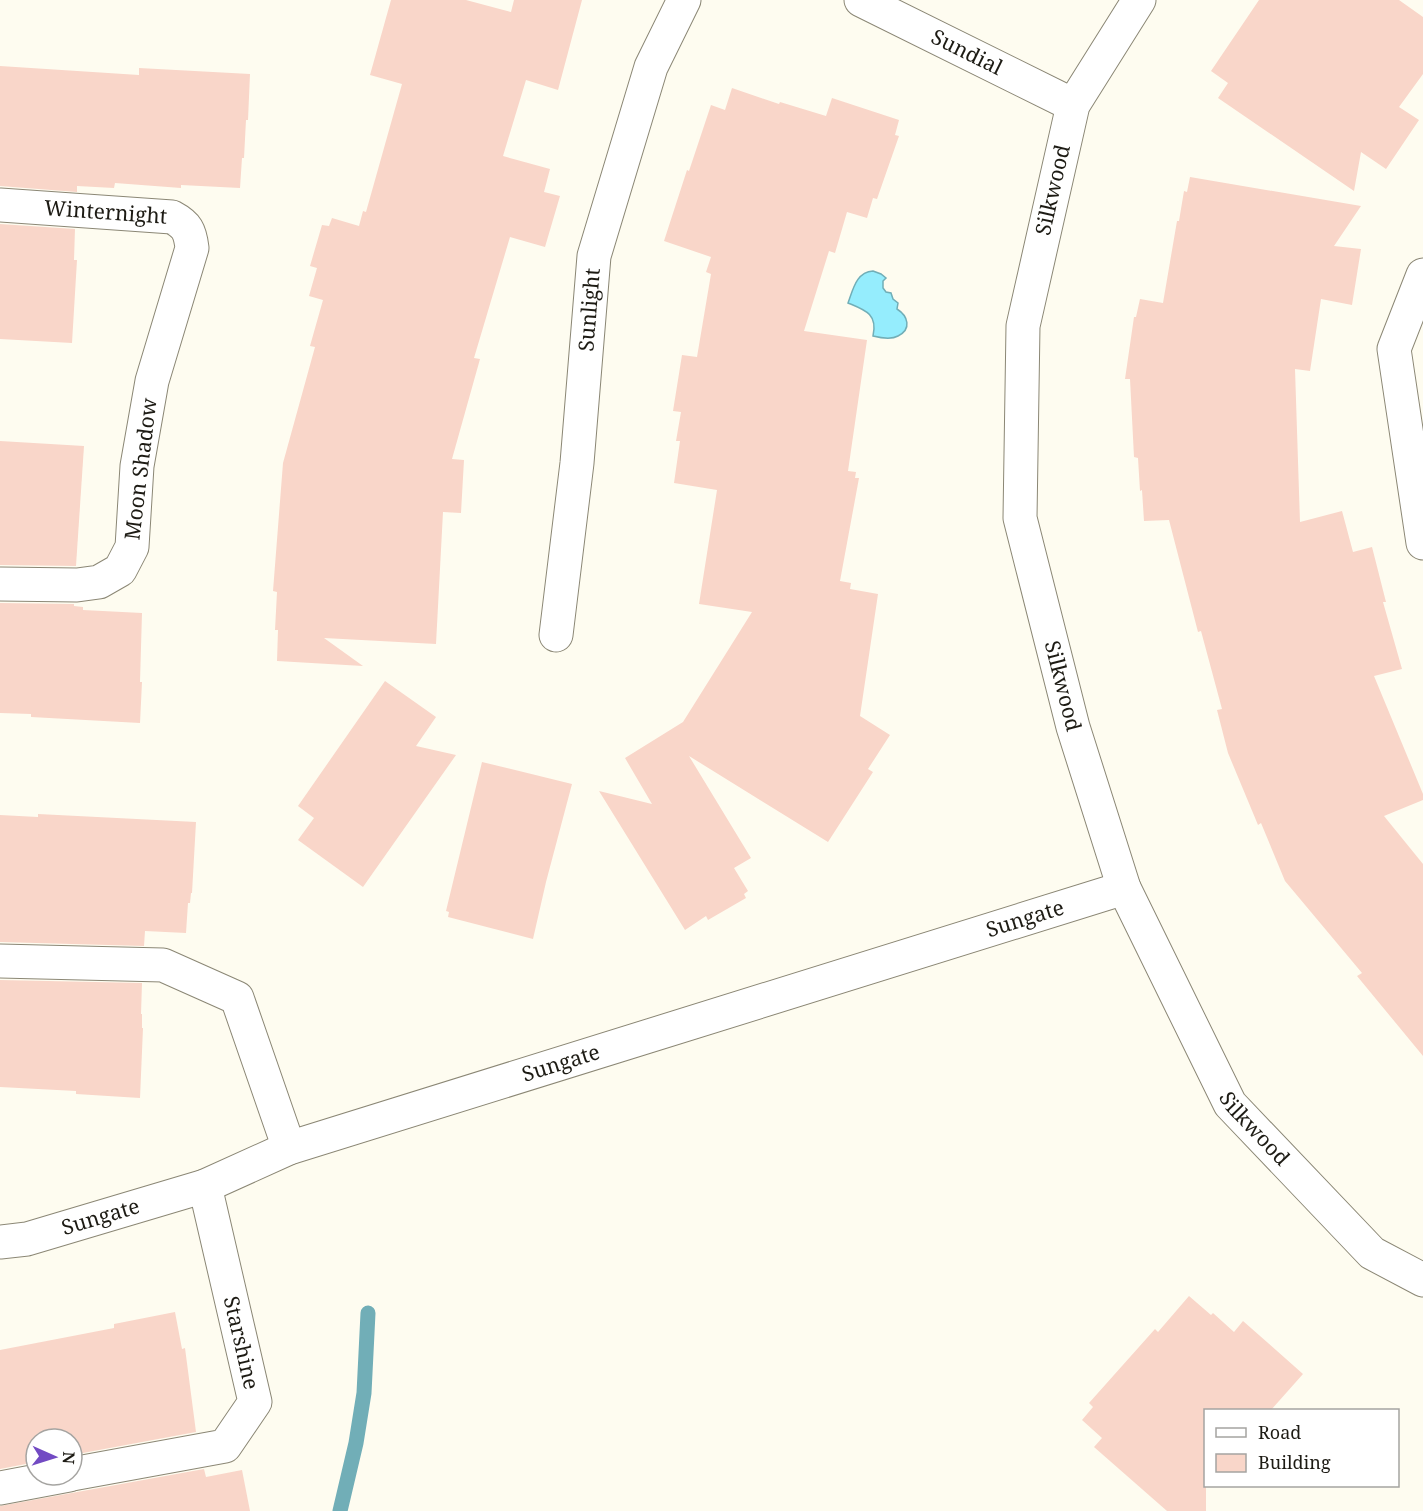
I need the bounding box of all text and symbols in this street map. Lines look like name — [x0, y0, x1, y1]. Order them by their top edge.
street label: Sundial — [927, 22, 1008, 81]
street label: Silkwood — [1028, 142, 1076, 238]
street label: Winternight — [43, 193, 168, 230]
street label: Sunlight — [571, 267, 606, 353]
street label: Moon Shadow — [117, 396, 163, 541]
street label: Silkwood — [1039, 638, 1089, 734]
street label: Sungate — [982, 893, 1067, 943]
street label: Sungate — [518, 1037, 603, 1088]
street label: Silkwood — [1213, 1087, 1296, 1171]
street label: Sungate — [58, 1191, 143, 1241]
street label: Starshine — [218, 1293, 266, 1392]
legend — [1204, 1409, 1399, 1487]
text: Road — [1258, 1420, 1301, 1444]
north arrow — [24, 1427, 84, 1487]
text: Building — [1258, 1450, 1331, 1474]
text: N — [58, 1451, 80, 1465]

